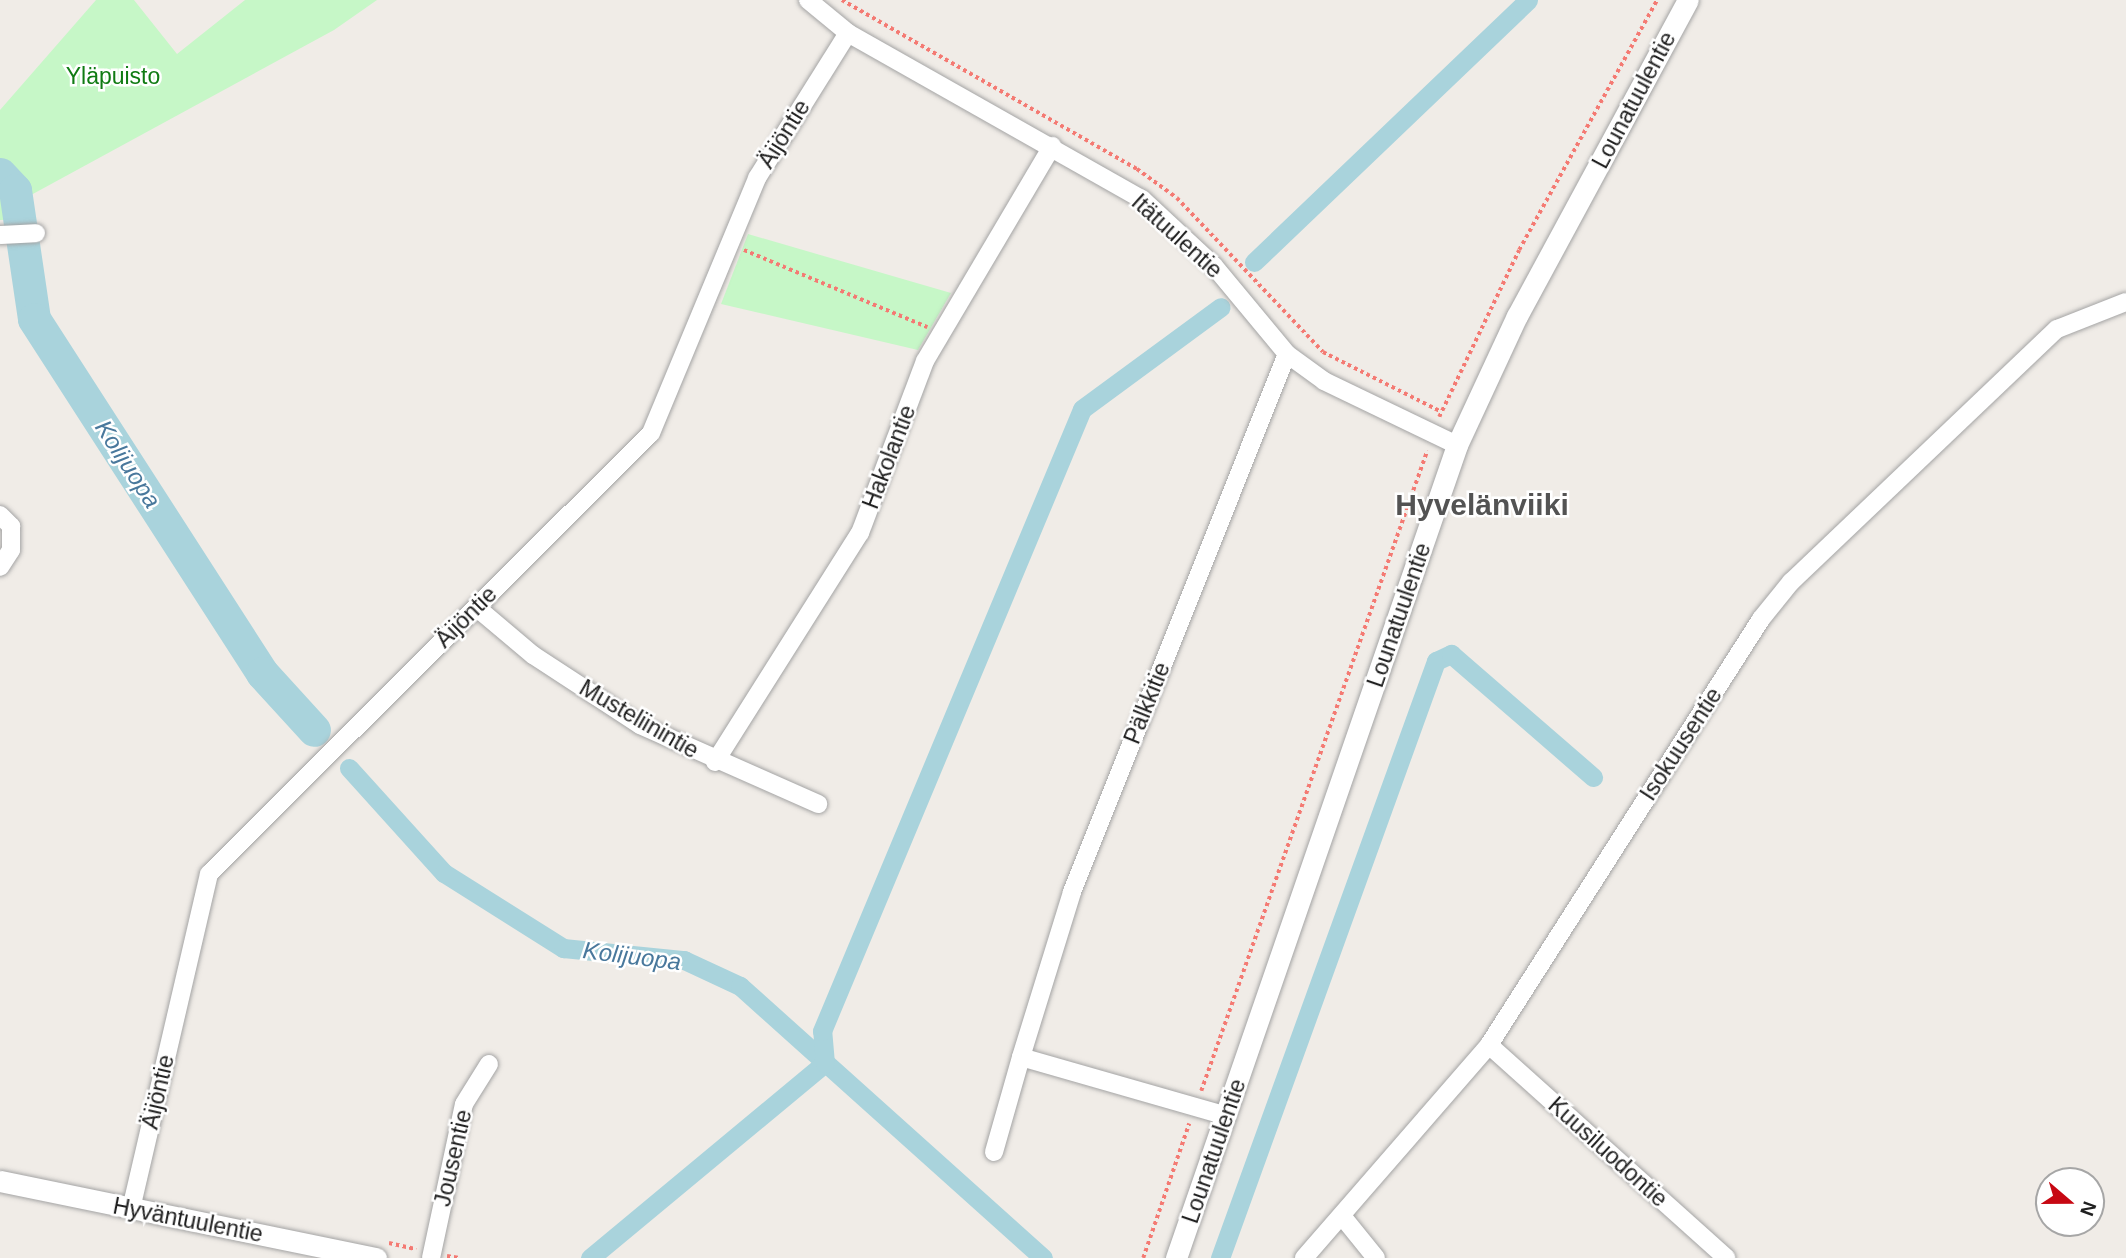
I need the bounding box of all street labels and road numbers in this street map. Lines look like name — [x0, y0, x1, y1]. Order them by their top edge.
street label: Lounatuulentie — [1586, 27, 1682, 173]
street label: Äijöntie — [752, 95, 816, 173]
street label: Itätuulentie — [1126, 188, 1228, 284]
street label: Hakolantie — [857, 401, 921, 513]
street label: Lounatuulentie — [1361, 539, 1437, 691]
street label: Äijöntie — [430, 581, 502, 653]
street label: Pälkkitie — [1118, 658, 1176, 748]
street label: Musteliinintie — [575, 674, 703, 764]
street label: Isokuusentie — [1634, 682, 1728, 806]
street label: Äijöntie — [136, 1052, 180, 1132]
street label: Lounatuulentie — [1176, 1075, 1252, 1227]
street label: Kuusiluodontie — [1543, 1091, 1673, 1213]
street label: Jousentie — [428, 1107, 478, 1209]
street label: Hyväntuulentie — [111, 1192, 265, 1248]

